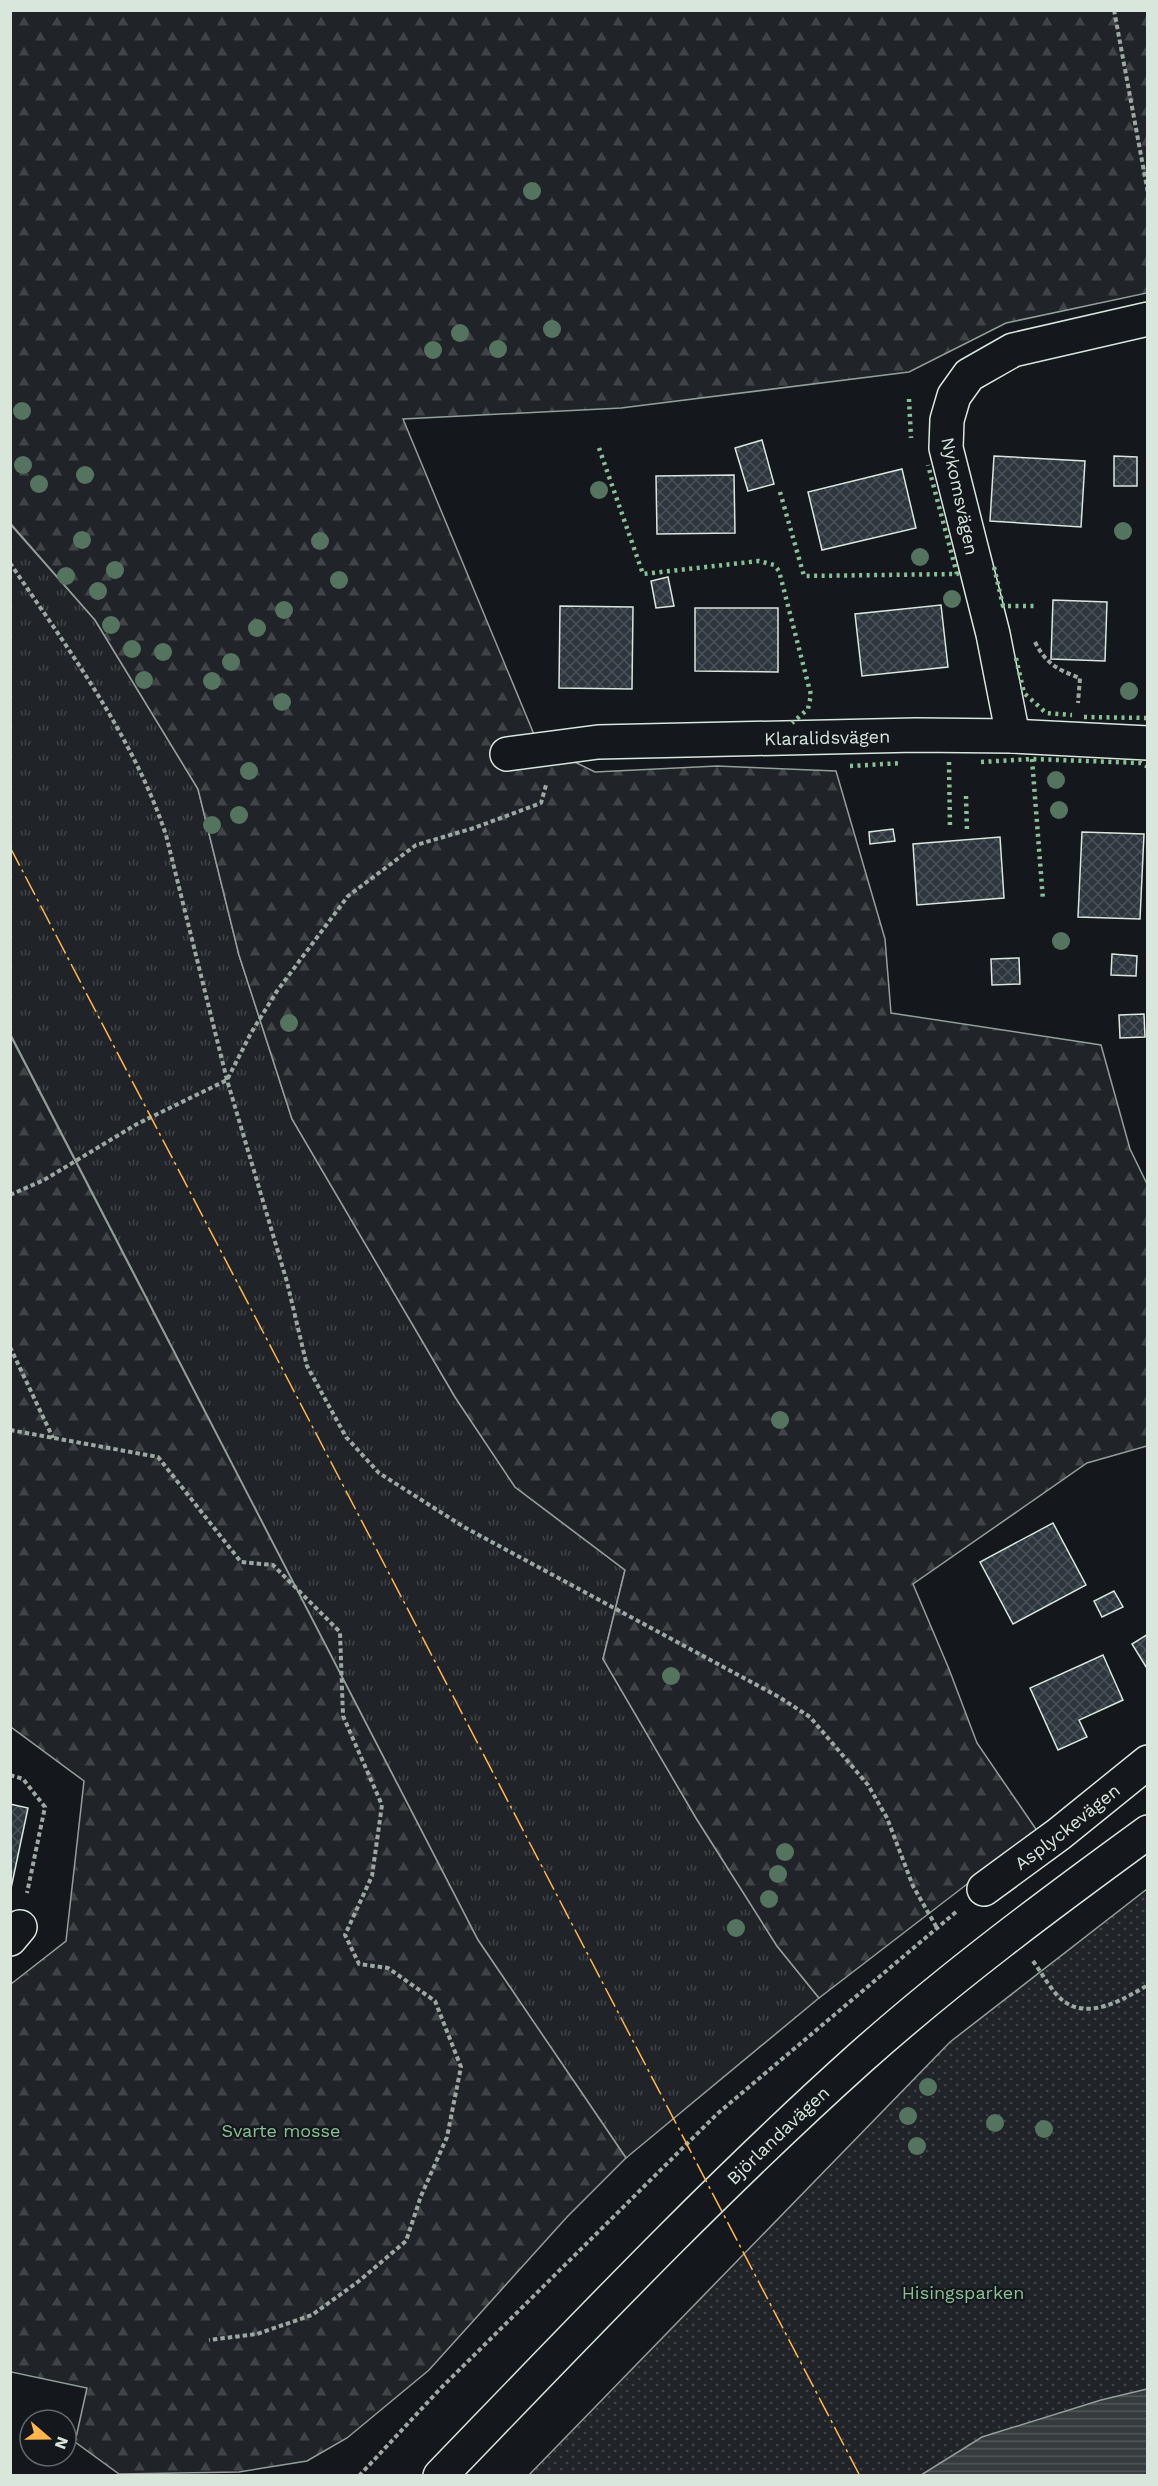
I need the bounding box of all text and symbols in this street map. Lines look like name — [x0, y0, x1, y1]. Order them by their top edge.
street label: Nykomsvägen — [937, 435, 983, 557]
street label: Klaralidsvägen — [764, 725, 890, 749]
street label: Asplyckevägen — [1010, 1779, 1124, 1874]
street label: Björlandavägen — [722, 2081, 833, 2188]
park label: Svarte mosse — [222, 2120, 340, 2141]
park label: Hisingsparken — [902, 2282, 1024, 2303]
north arrow — [18, 2408, 78, 2468]
text: N — [51, 2434, 73, 2452]

